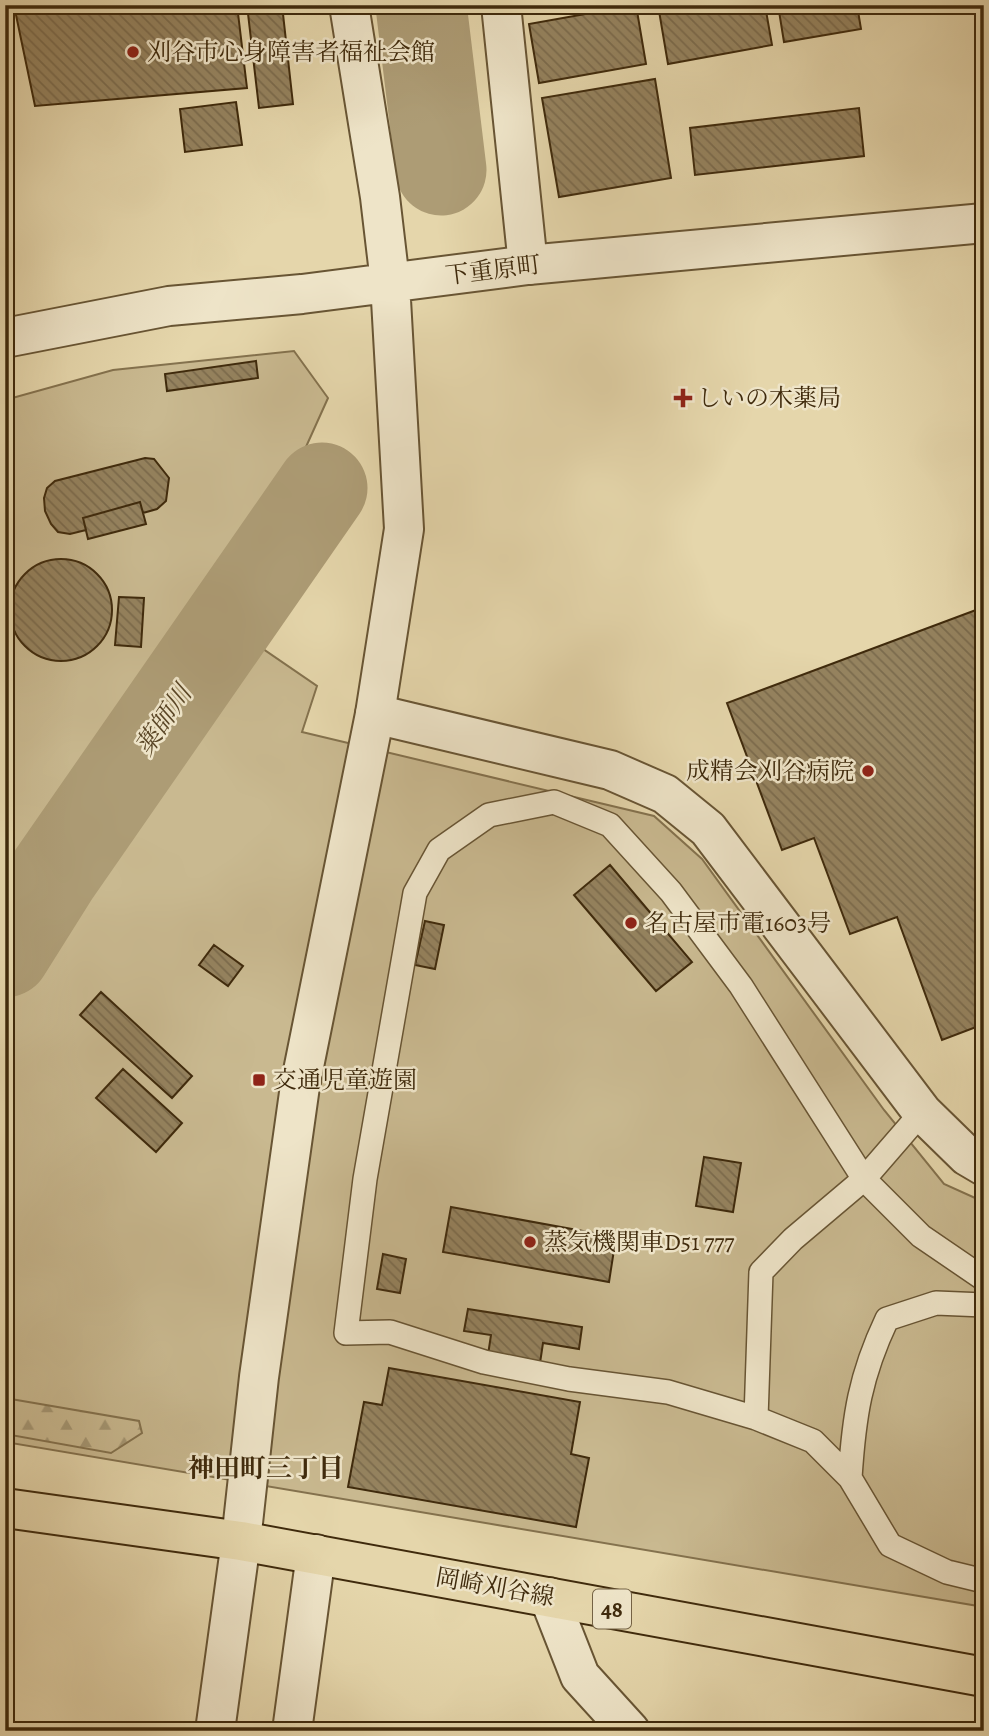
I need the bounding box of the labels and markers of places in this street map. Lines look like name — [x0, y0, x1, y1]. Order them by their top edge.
place label: 刈谷市心身障害者福祉会館 — [147, 36, 435, 68]
marker: 刈谷市心身障害者福祉会館 — [125, 44, 141, 60]
place label: しいの木薬局 — [697, 382, 841, 414]
marker: しいの木薬局 — [675, 390, 691, 406]
place label: 成精会刈谷病院 — [686, 755, 854, 787]
marker: 成精会刈谷病院 — [860, 763, 876, 779]
place label: 名古屋市電1603号 — [645, 907, 831, 939]
marker: 名古屋市電1603号 — [623, 915, 639, 931]
place label: 交通児童遊園 — [273, 1064, 417, 1096]
marker: 交通児童遊園 — [251, 1072, 267, 1088]
place label: 蒸気機関車D51 777 — [544, 1226, 735, 1258]
marker: 蒸気機関車D51 777 — [522, 1234, 538, 1250]

